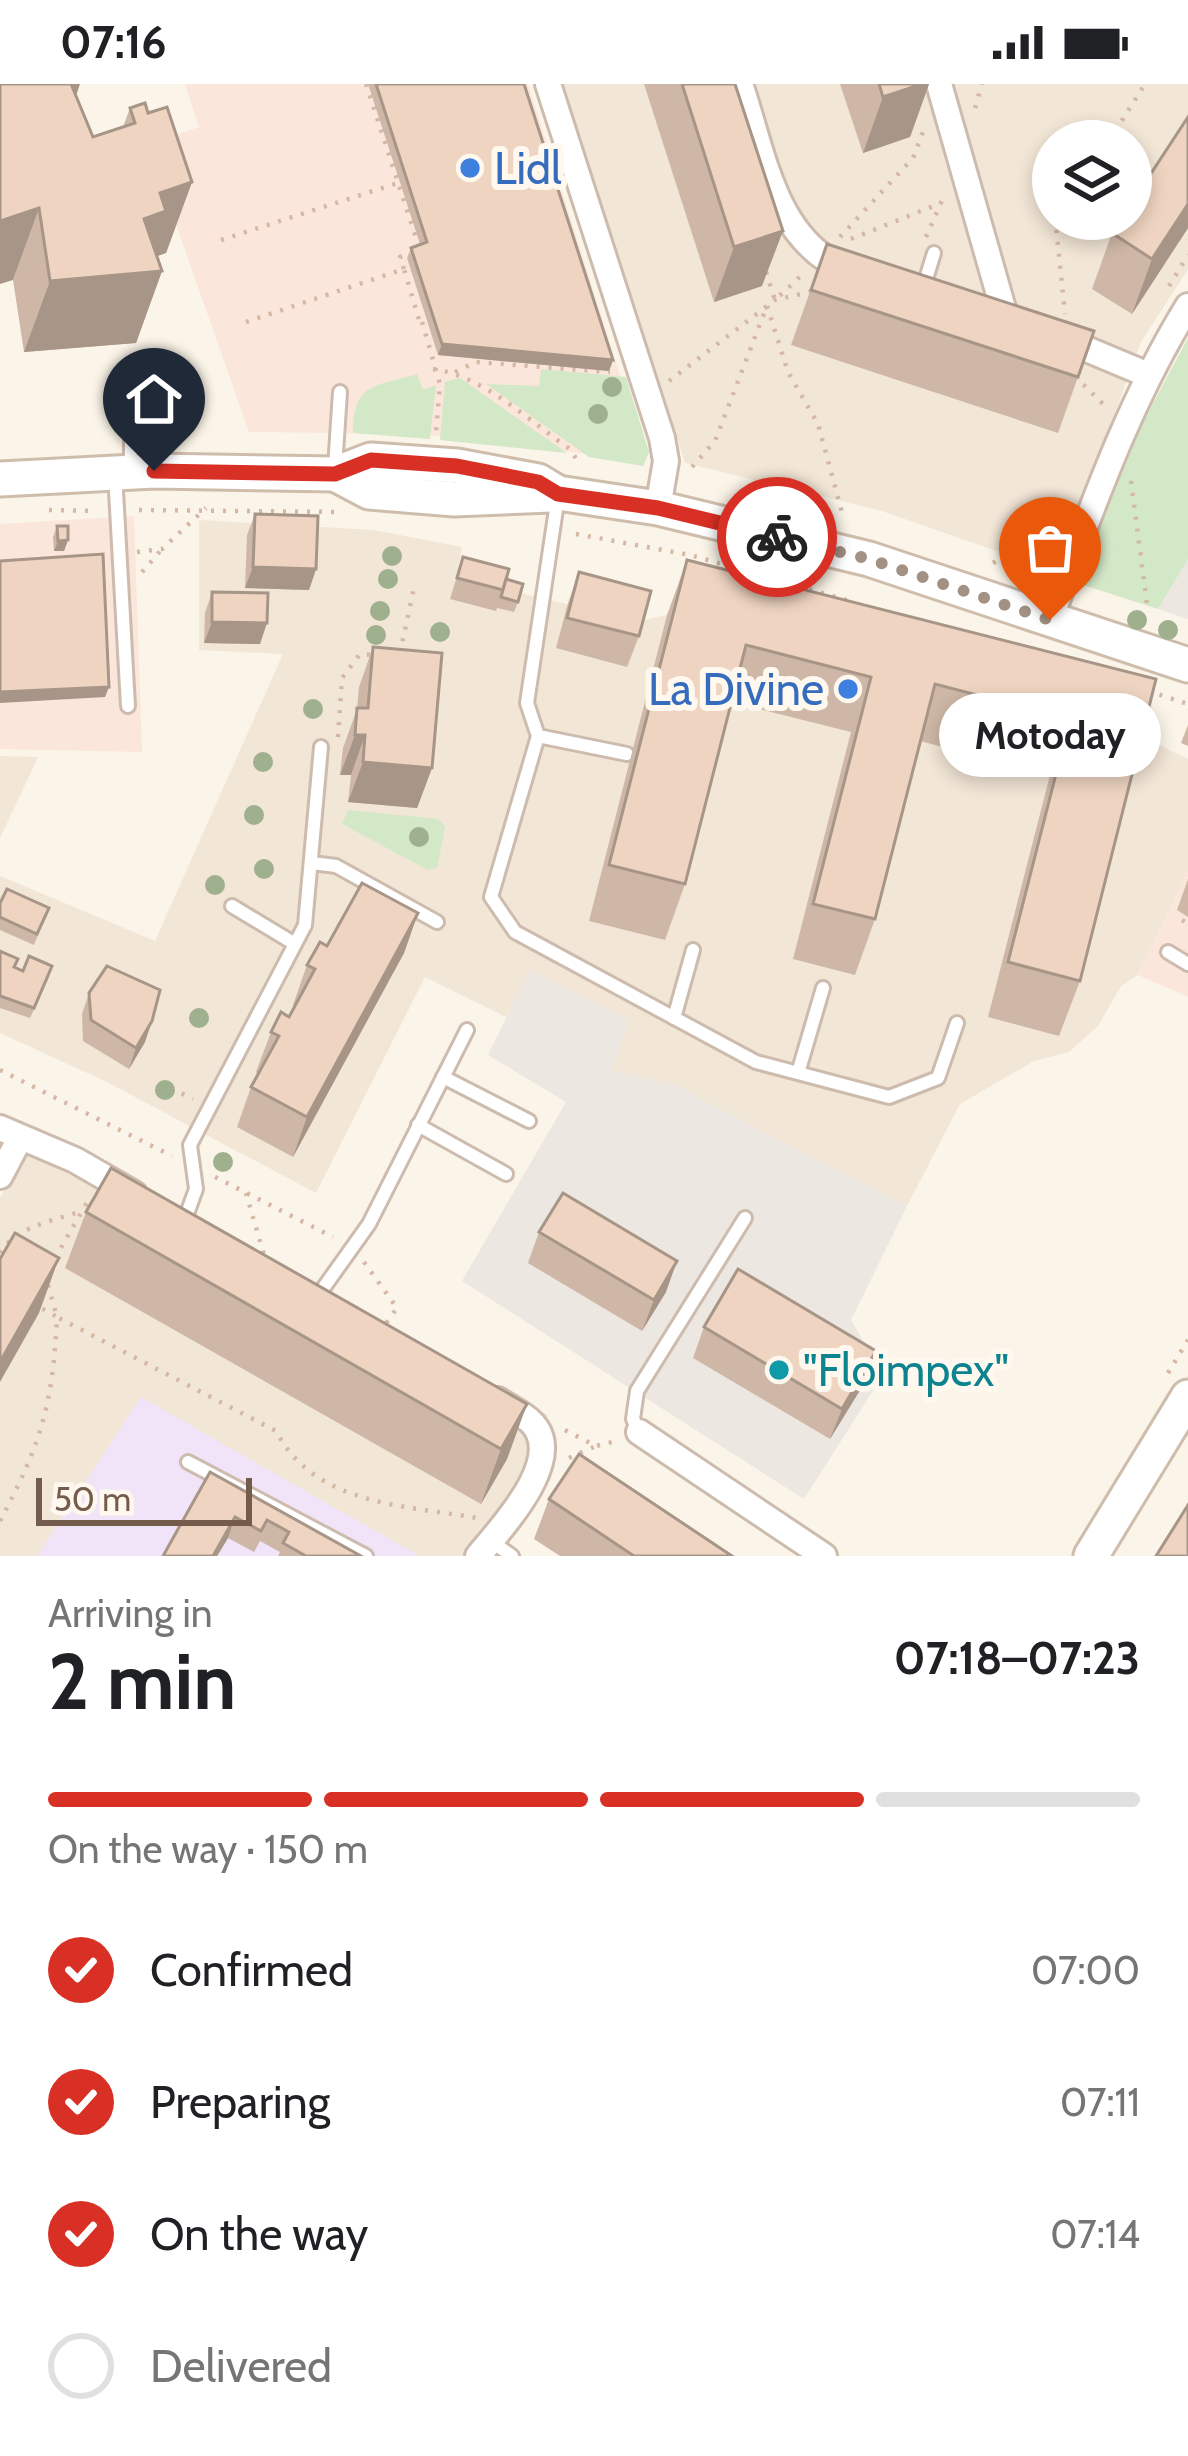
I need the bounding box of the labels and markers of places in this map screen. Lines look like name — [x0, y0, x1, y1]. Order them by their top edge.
place label: Lidl — [494, 141, 562, 195]
marker: Lidl — [457, 155, 483, 181]
pin — [103, 348, 205, 471]
pin — [999, 497, 1101, 620]
place label: La Divine — [648, 662, 824, 716]
marker: La Divine — [835, 676, 861, 702]
callout: Motoday — [939, 692, 1161, 776]
place label: "Floimpex" — [803, 1343, 1009, 1397]
marker: "Floimpex" — [766, 1357, 792, 1383]

